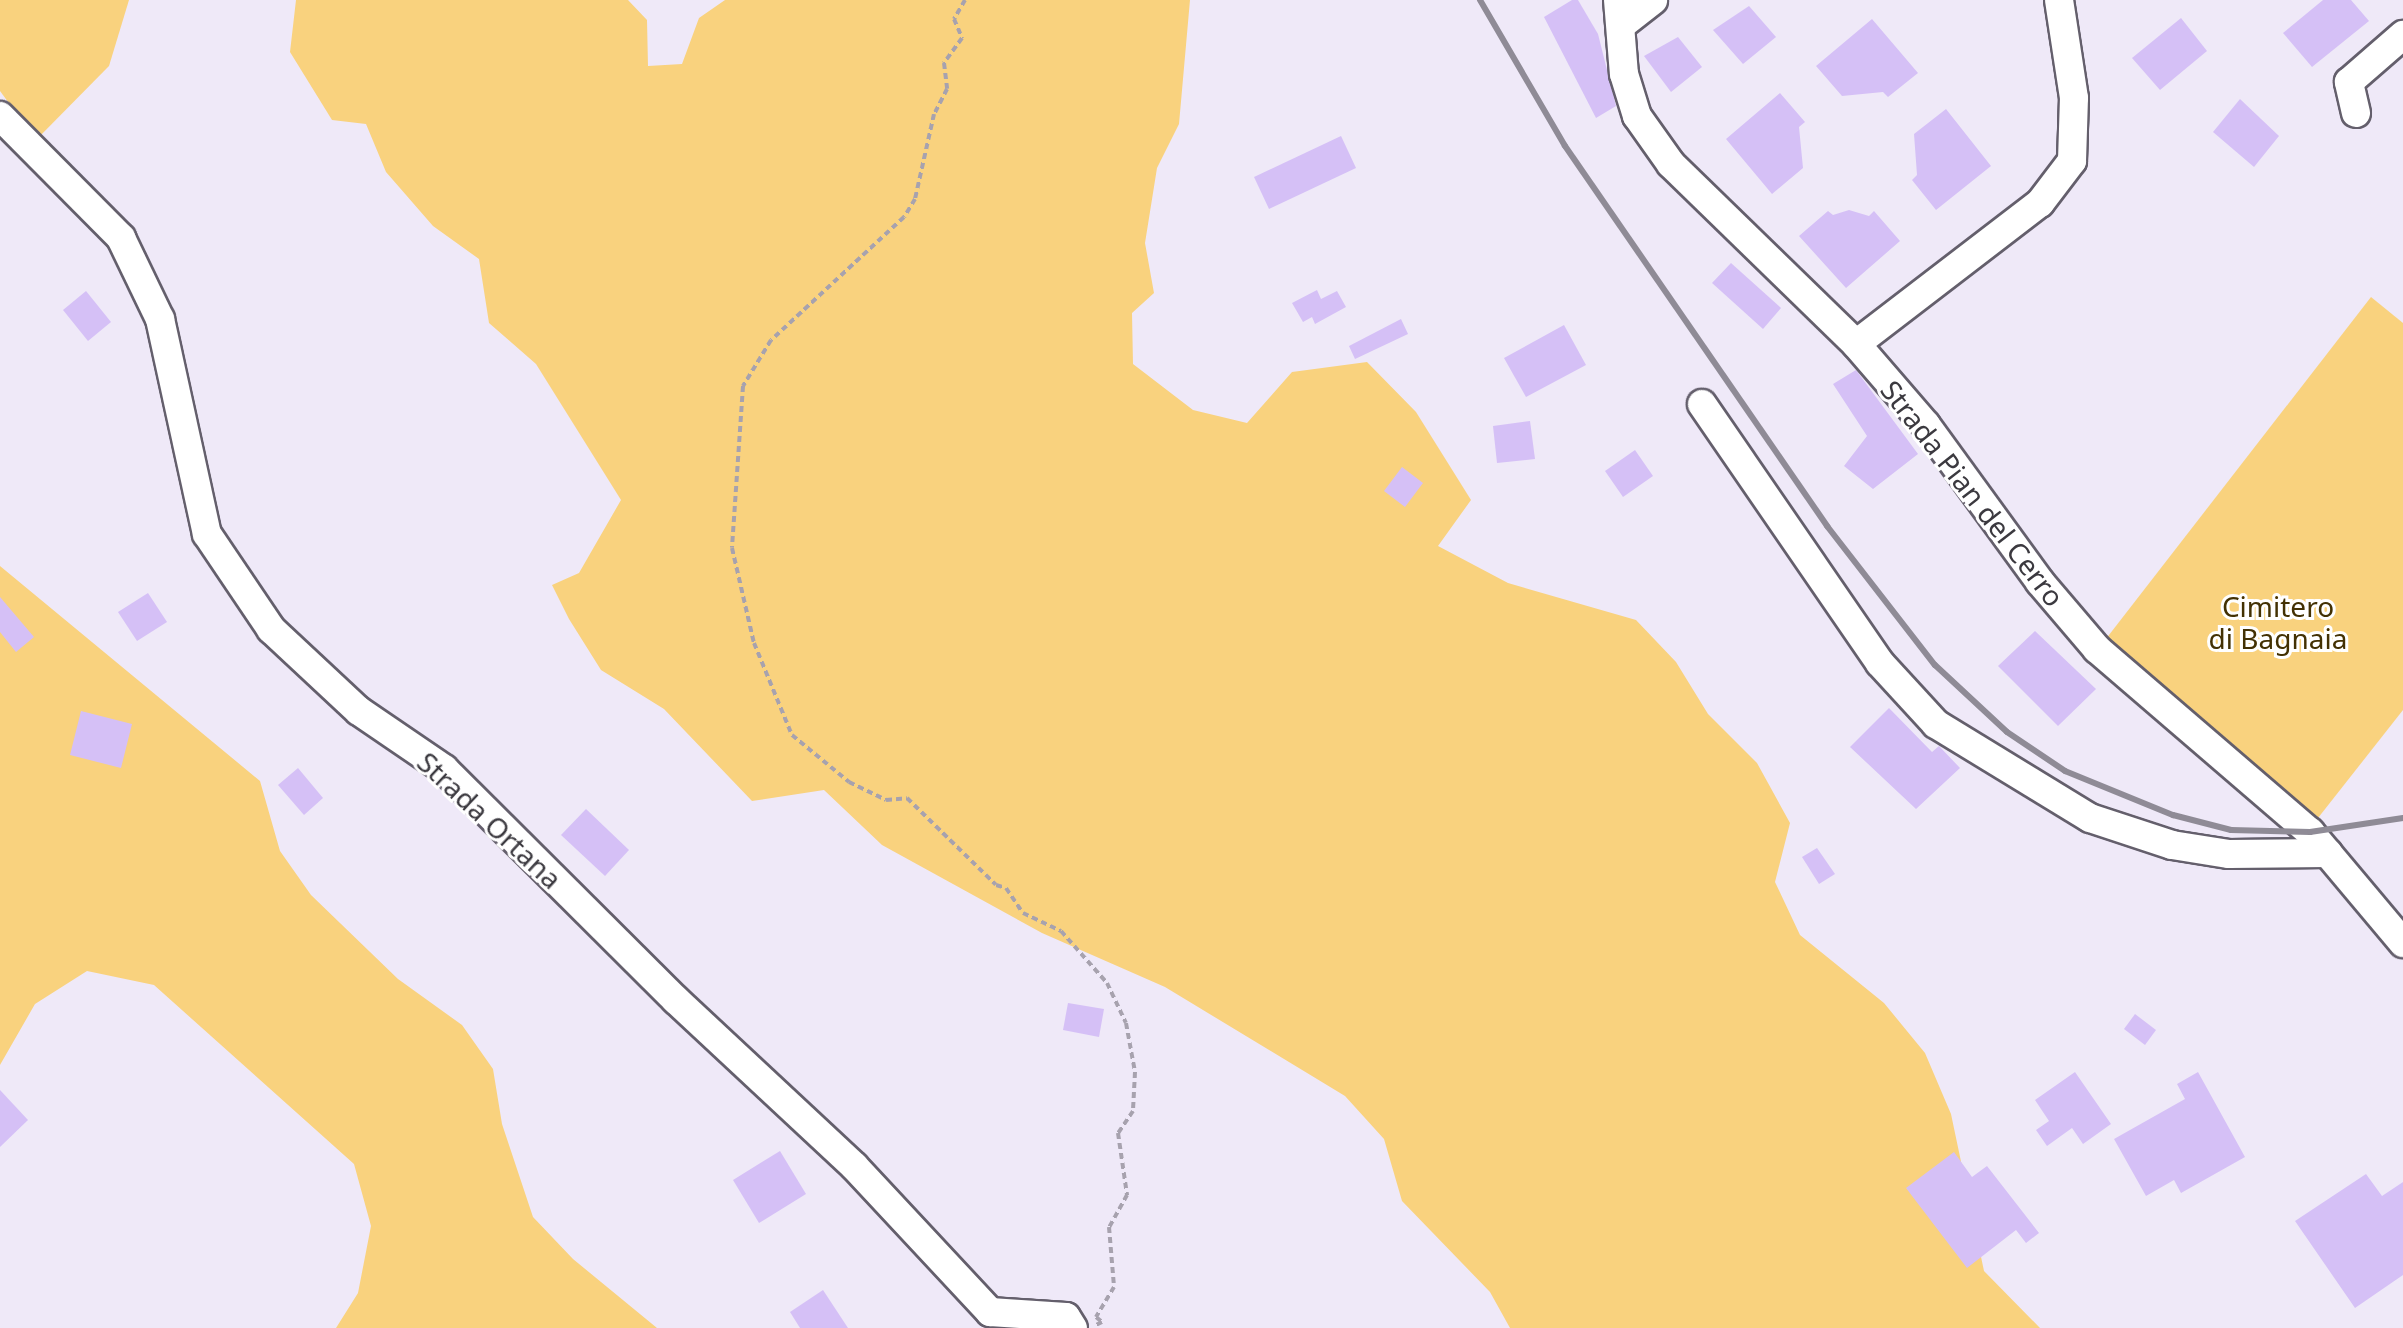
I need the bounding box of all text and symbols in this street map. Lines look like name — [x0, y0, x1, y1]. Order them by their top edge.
street label: Strada Pian del Cerro — [1874, 373, 2072, 613]
park label: Cimitero di Bagnaia — [2209, 589, 2347, 655]
street label: Strada Ortana — [411, 745, 569, 895]

